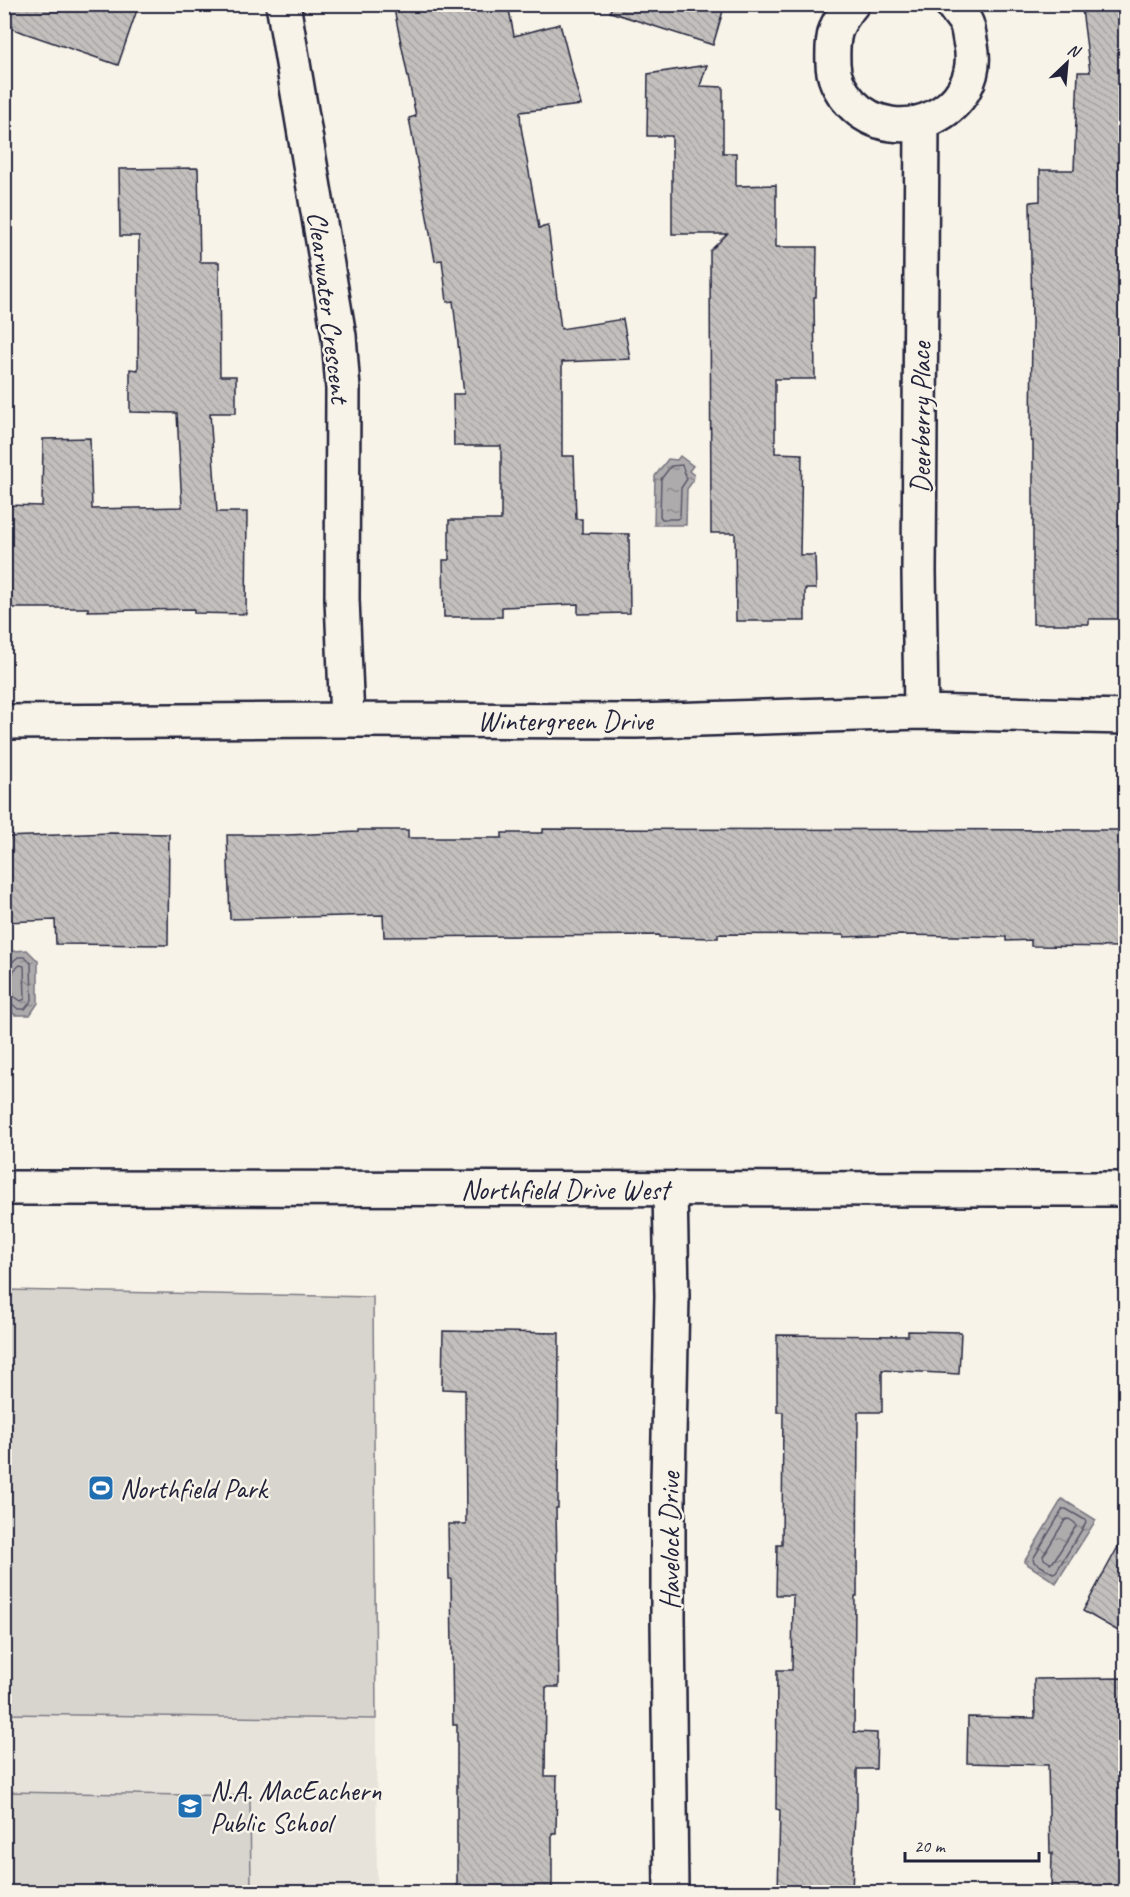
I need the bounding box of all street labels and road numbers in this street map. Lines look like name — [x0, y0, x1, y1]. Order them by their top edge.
street label: Clearwater Crescent — [300, 209, 358, 407]
street label: Deerberry Place — [903, 340, 938, 494]
street label: Wintergreen Drive — [477, 703, 654, 738]
street label: Northfield Drive West — [461, 1172, 673, 1207]
street label: Havelock Drive — [652, 1470, 687, 1610]

